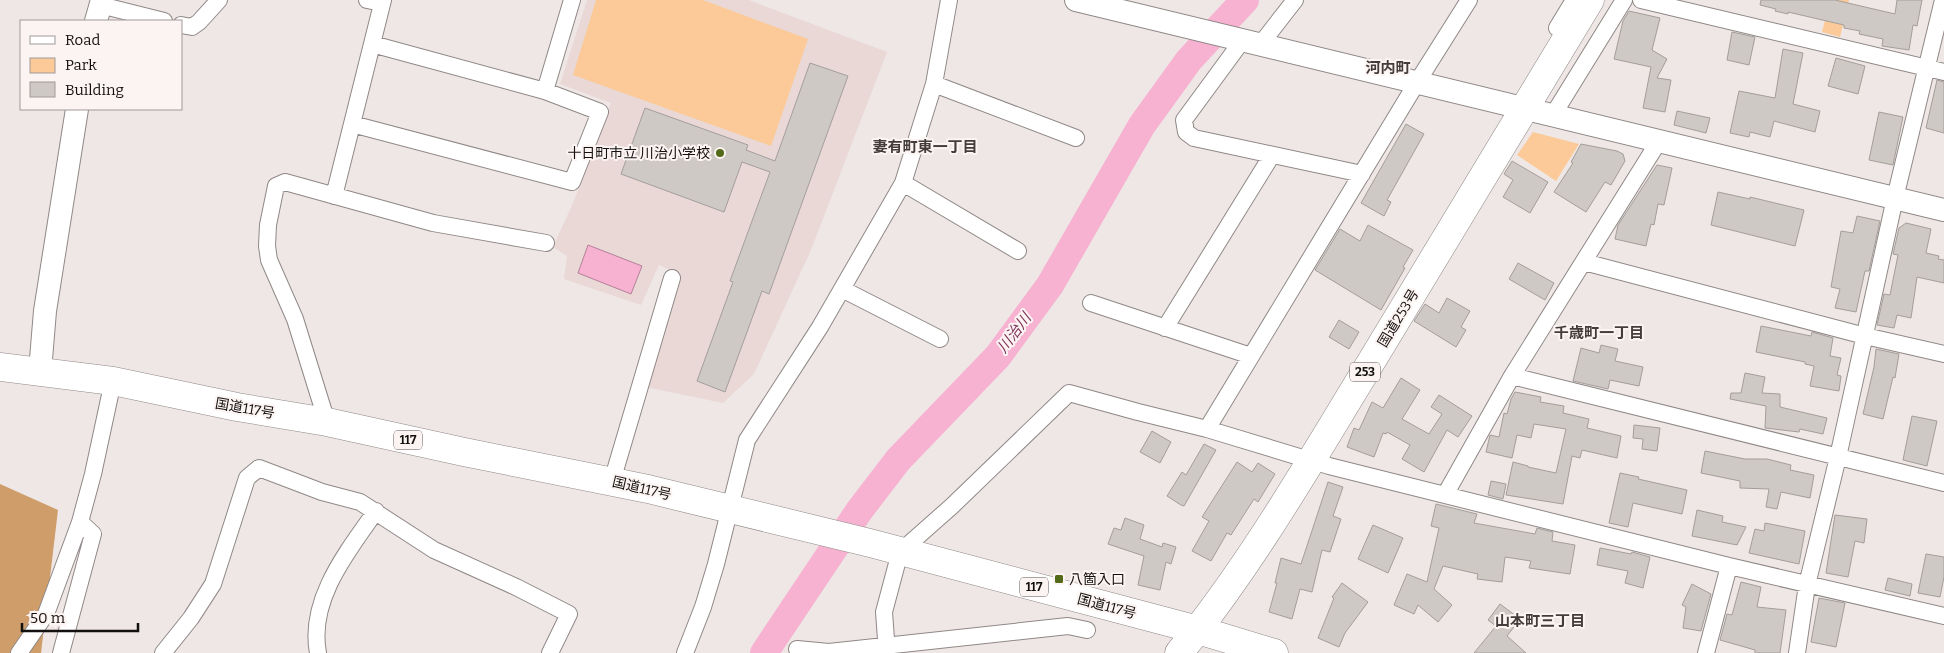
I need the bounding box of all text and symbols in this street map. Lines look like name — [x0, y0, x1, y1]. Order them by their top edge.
legend — [20, 20, 182, 110]
text: Road — [65, 31, 100, 49]
text: Park — [65, 56, 97, 74]
district label: 河内町 — [1365, 59, 1411, 77]
text: Building — [65, 81, 124, 99]
district label: 妻有町東一丁目 — [872, 138, 978, 156]
place label: 十日町市立 川治小学校 — [567, 145, 710, 162]
marker: 十日町市立 川治小学校 — [714, 147, 726, 159]
street label: 国道253号 — [1374, 286, 1422, 350]
water label: 川治川 — [993, 308, 1036, 356]
district label: 千歳町一丁目 — [1554, 324, 1644, 342]
road number: 253 — [1350, 362, 1380, 382]
street label: 国道117号 — [214, 395, 276, 422]
road number: 117 — [394, 430, 422, 450]
street label: 国道117号 — [611, 473, 673, 504]
place label: 八箇入口 — [1069, 571, 1125, 588]
marker: 八箇入口 — [1053, 573, 1065, 585]
road number: 117 — [1020, 578, 1048, 596]
street label: 国道117号 — [1076, 590, 1138, 622]
scale bar — [22, 600, 139, 632]
text: 50 m — [30, 609, 66, 627]
district label: 山本町三丁目 — [1495, 612, 1585, 630]

